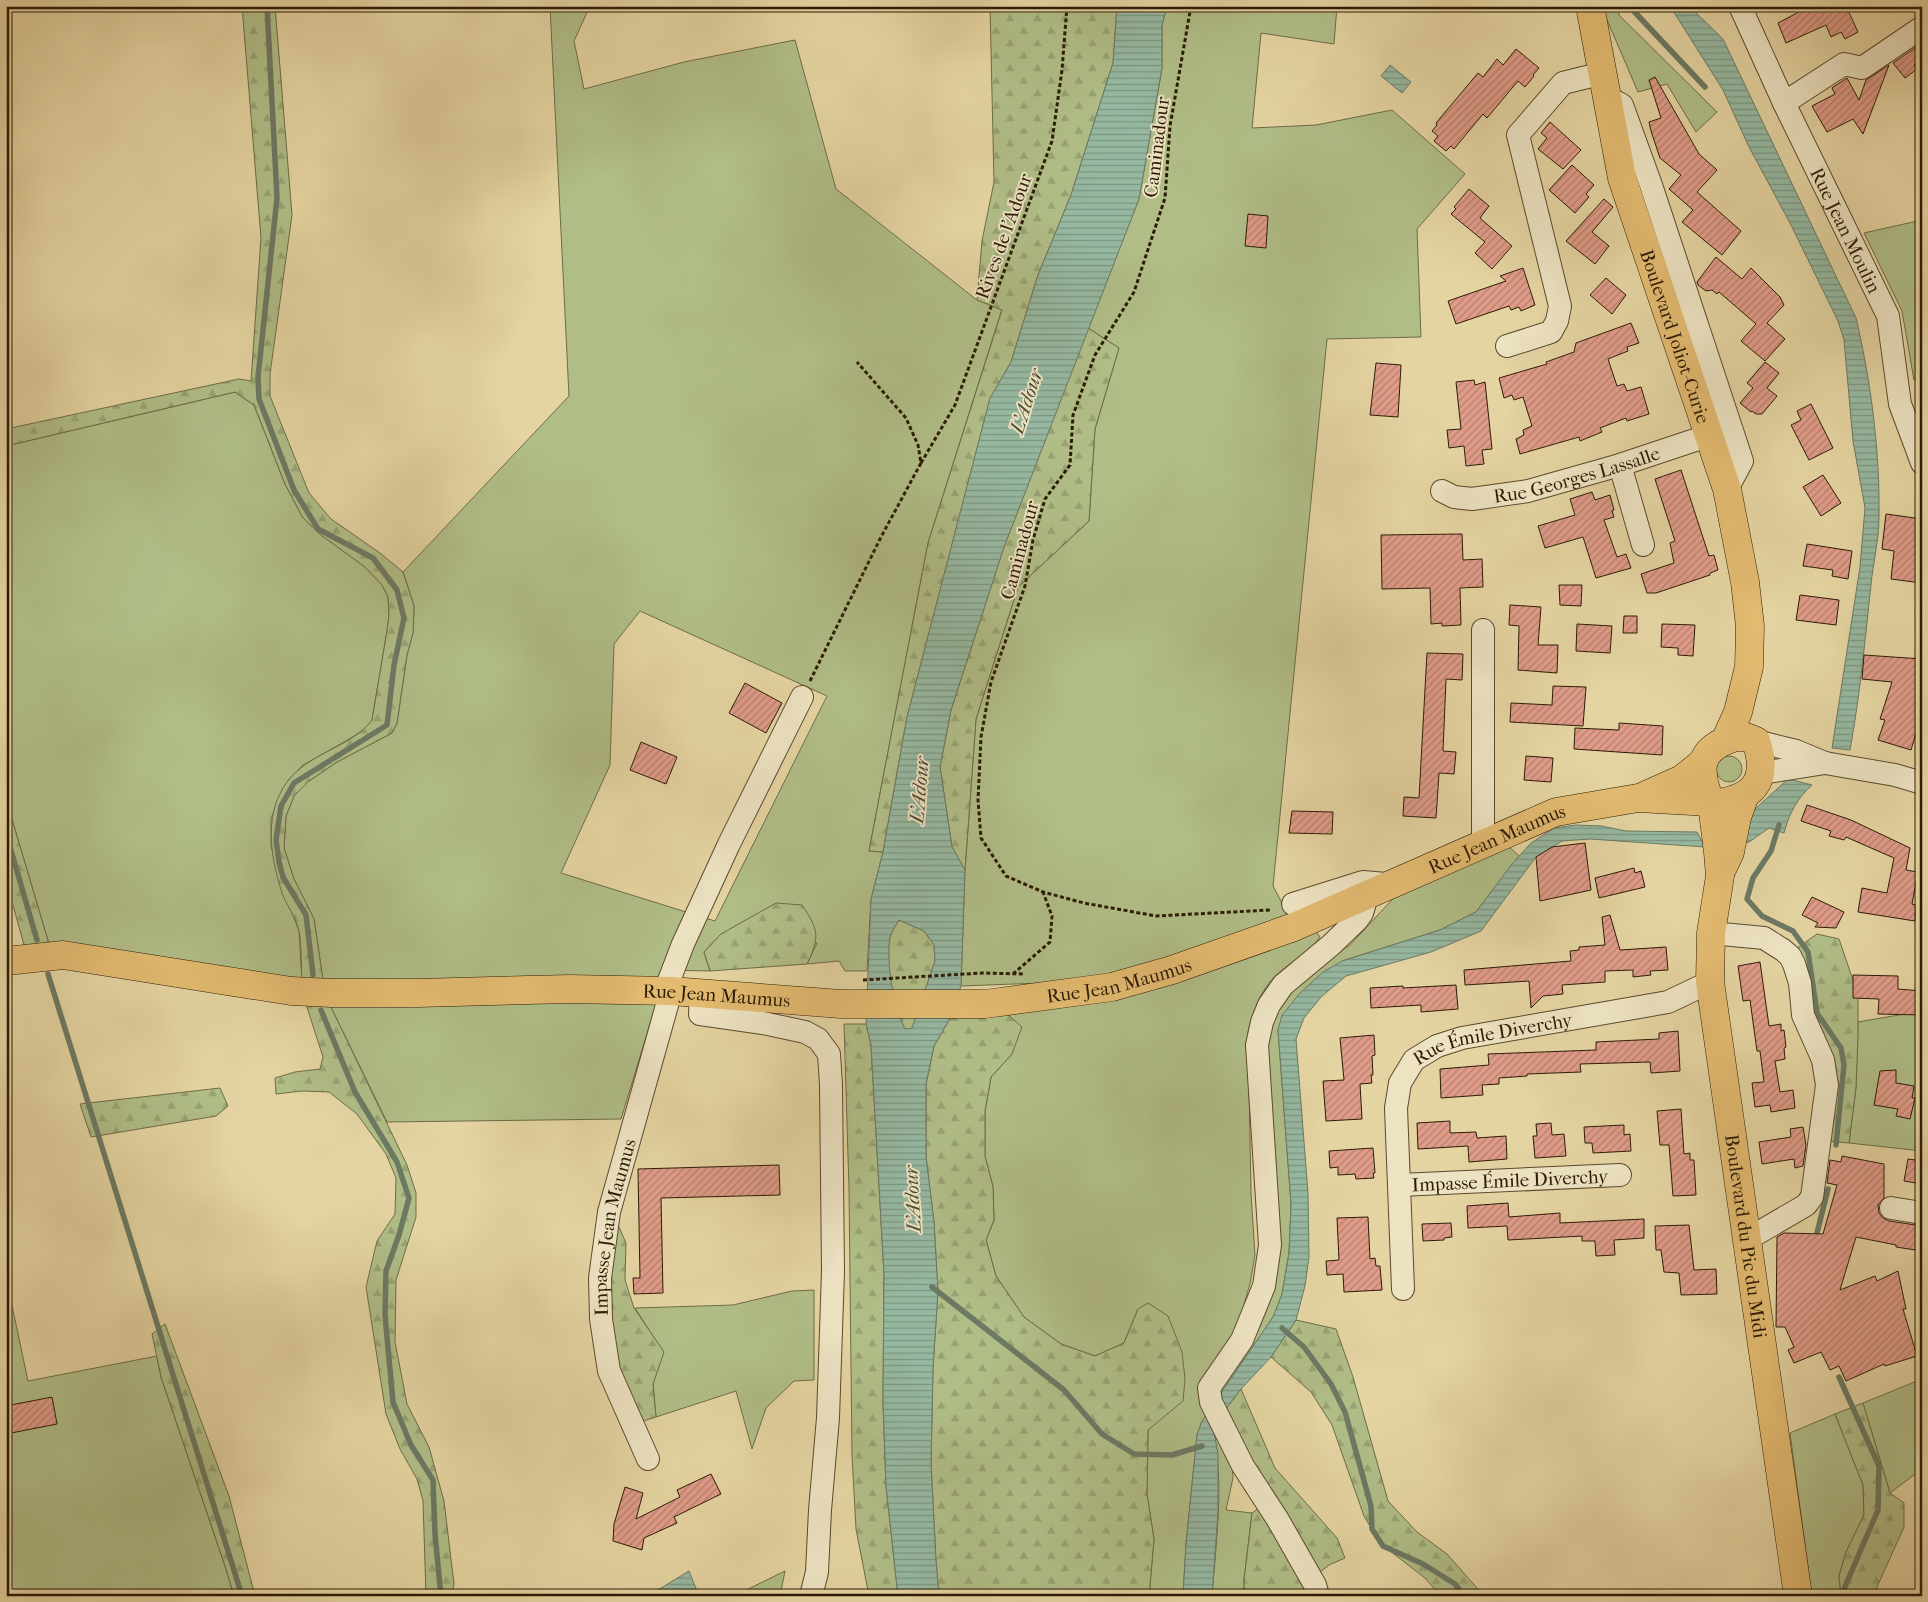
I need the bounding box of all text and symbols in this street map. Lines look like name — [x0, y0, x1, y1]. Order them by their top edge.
street label: Caminadour — [1140, 95, 1174, 199]
street label: Rue Jean Moulin — [1805, 164, 1885, 297]
street label: Rives de l'Adour — [971, 170, 1037, 302]
street label: Boulevard Joliot-Curie — [1635, 247, 1714, 426]
water label: L'Adour — [1005, 364, 1048, 438]
street label: Rue Georges Lassalle — [1492, 443, 1663, 508]
street label: Caminadour — [996, 498, 1044, 602]
water label: L'Adour — [905, 754, 934, 826]
street label: Rue Jean Maumus — [1425, 801, 1567, 879]
street label: Rue Jean Maumus — [1045, 954, 1195, 1008]
street label: Rue Jean Maumus — [643, 980, 791, 1012]
street label: Rue Émile Diverchy — [1409, 1009, 1575, 1070]
street label: Boulevard du Pic du Midi — [1720, 1133, 1771, 1340]
street label: Impasse Jean Maumus — [590, 1136, 641, 1316]
water label: L'Adour — [899, 1163, 926, 1235]
street label: Impasse Émile Diverchy — [1411, 1166, 1609, 1196]

